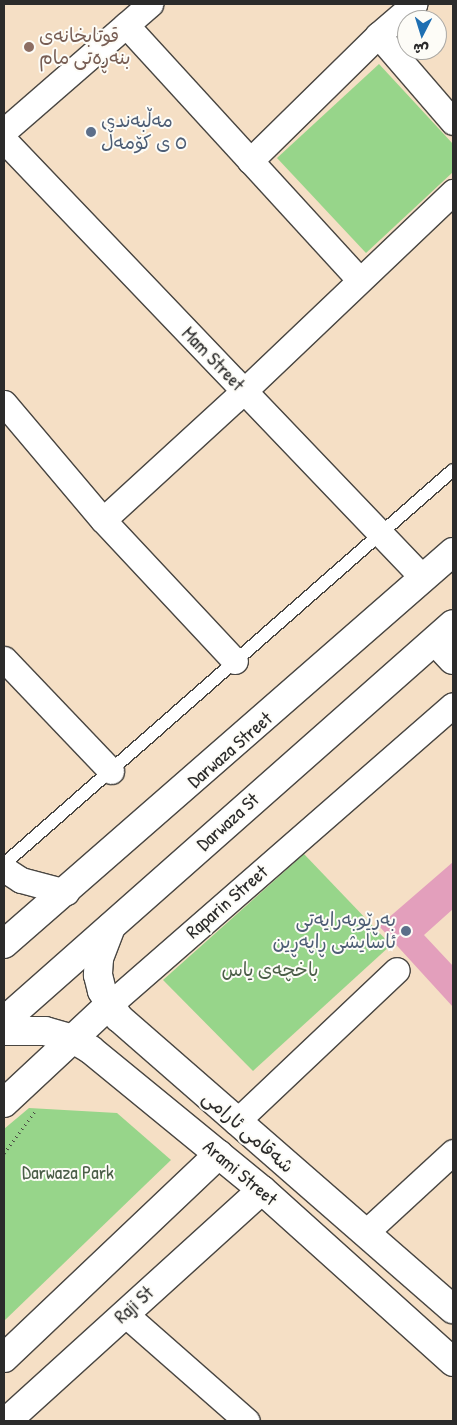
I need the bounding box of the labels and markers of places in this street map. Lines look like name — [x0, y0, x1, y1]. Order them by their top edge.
place label: قوتابخانەی بنەڕەتی مام — [39, 25, 130, 69]
marker: قوتابخانەی بنەڕەتی مام — [23, 41, 35, 53]
place label: مەڵبەندی ٥ ی کۆمەڵ — [101, 110, 187, 154]
marker: مەڵبەندی ٥ ی کۆمەڵ — [85, 126, 97, 138]
place label: بەڕێوبەرایەتی ئاسایشی ڕاپەڕین — [272, 909, 396, 953]
marker: بەڕێوبەرایەتی ئاسایشی ڕاپەڕین — [400, 925, 412, 937]

